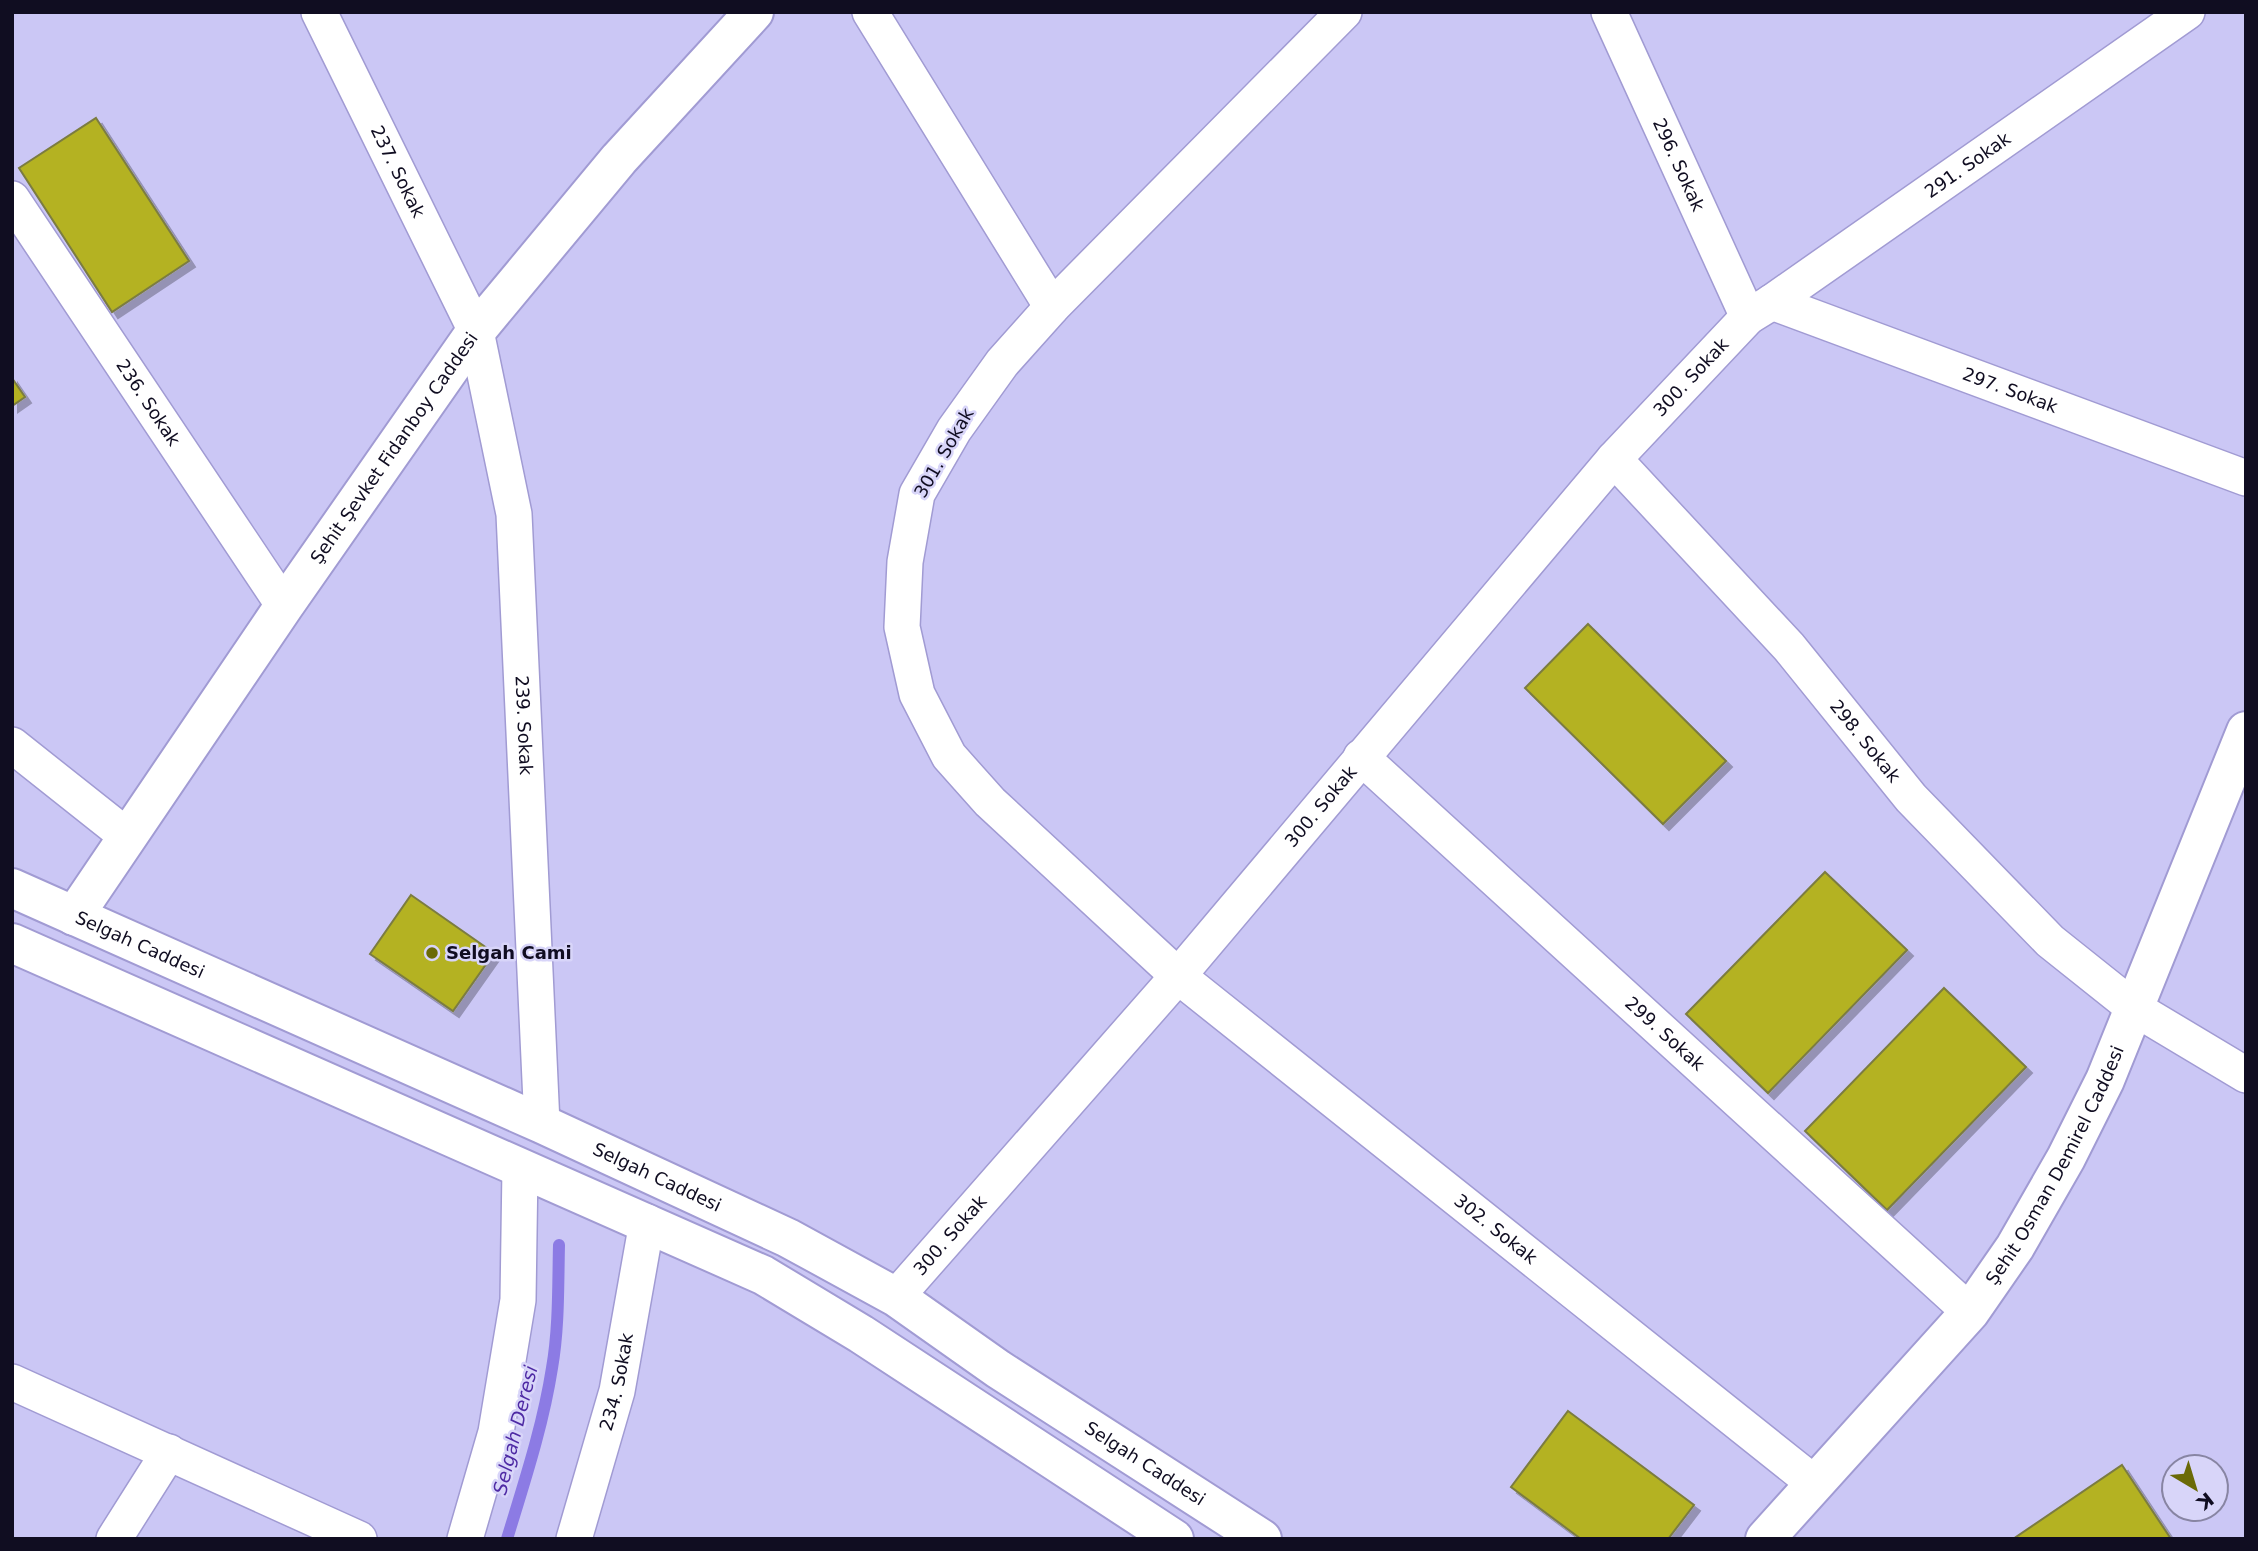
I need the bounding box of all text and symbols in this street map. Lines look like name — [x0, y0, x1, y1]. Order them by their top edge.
street label: 296. Sokak — [1649, 115, 1710, 215]
street label: 237. Sokak — [367, 122, 430, 221]
street label: 291. Sokak — [1921, 127, 2015, 202]
street label: Şehit Şevket Fidanboy Caddesi — [306, 328, 482, 568]
street label: 300. Sokak — [1649, 333, 1733, 420]
street label: 236. Sokak — [112, 355, 185, 450]
street label: 297. Sokak — [1960, 363, 2061, 417]
street label: 301. Sokak — [910, 404, 978, 501]
street label: 239. Sokak — [511, 675, 537, 776]
street label: 298. Sokak — [1826, 695, 1905, 787]
street label: 300. Sokak — [1280, 761, 1361, 851]
street label: Selgah Caddesi — [72, 907, 208, 982]
place label: Selgah Cami — [446, 942, 572, 963]
marker: Selgah Cami — [424, 945, 440, 961]
street label: 299. Sokak — [1621, 992, 1710, 1075]
street label: Şehit Osman Demirel Caddesi — [1981, 1043, 2128, 1289]
street label: Selgah Caddesi — [590, 1138, 725, 1216]
street label: 302. Sokak — [1450, 1189, 1542, 1268]
street label: 300. Sokak — [909, 1190, 991, 1280]
street label: 234. Sokak — [595, 1331, 637, 1433]
water label: Selgah Deresi — [488, 1363, 542, 1497]
street label: Selgah Caddesi — [1081, 1417, 1209, 1510]
north arrow — [2160, 1453, 2230, 1523]
text: K — [2192, 1488, 2218, 1515]

